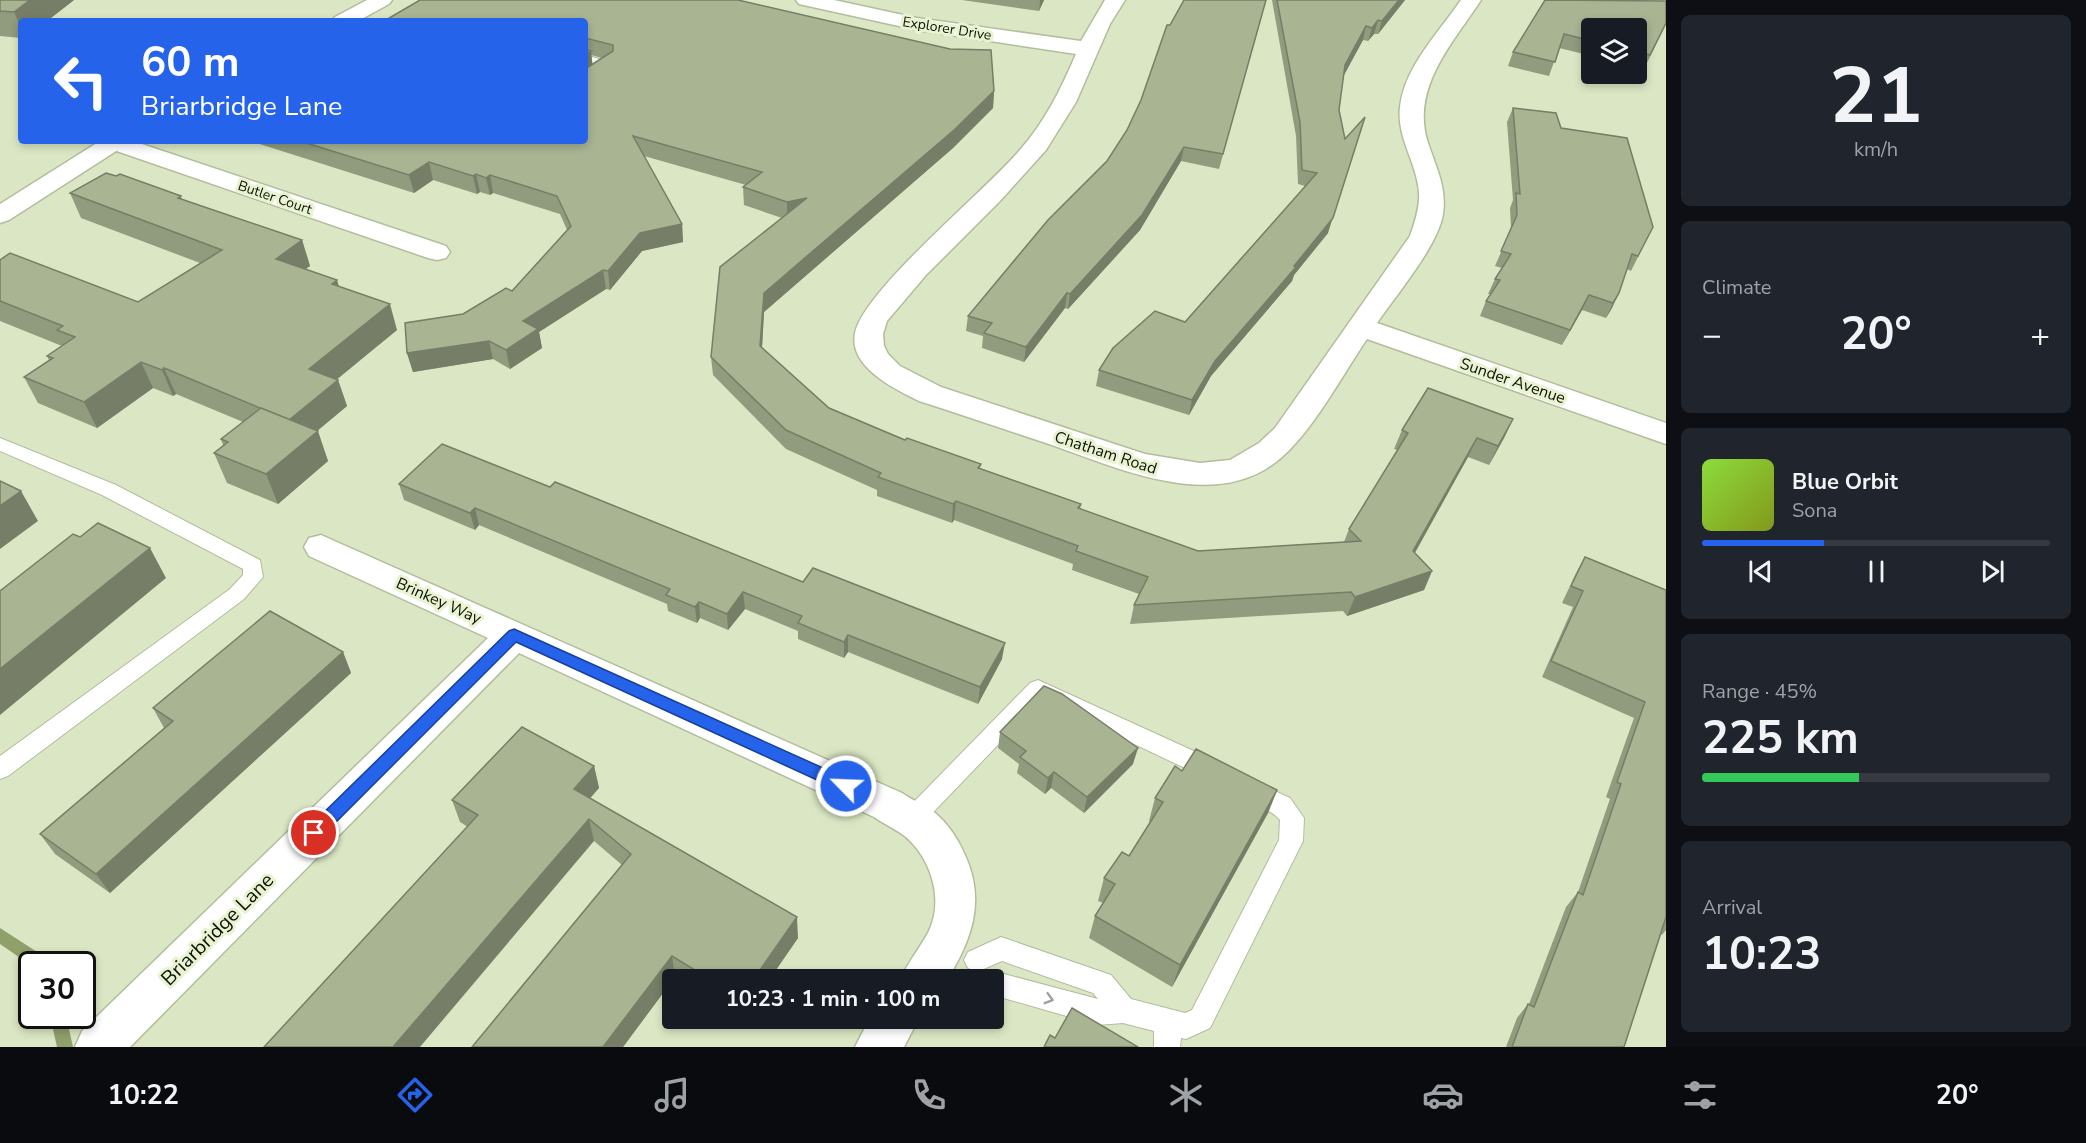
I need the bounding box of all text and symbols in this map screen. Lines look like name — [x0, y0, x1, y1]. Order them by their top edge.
street label: Explorer Drive — [901, 12, 993, 45]
map controls — [1581, 18, 1647, 84]
button: layers — [1581, 18, 1647, 84]
text: 60 m — [141, 34, 240, 91]
icon: left — [42, 42, 120, 120]
text: 21 — [1829, 43, 1923, 150]
text: Briarbridge Lane — [141, 88, 342, 125]
text: km/h — [1854, 136, 1898, 163]
street label: Butler Court — [235, 176, 315, 219]
text: Climate — [1702, 274, 1771, 301]
text: 20° — [1840, 304, 1912, 365]
text: − — [1702, 313, 1722, 358]
text: + — [2030, 313, 2050, 358]
street label: Sunder Avenue — [1457, 353, 1568, 409]
street label: Chatham Road — [1052, 426, 1160, 480]
text: Blue Orbit — [1792, 467, 1898, 497]
text: Sona — [1792, 497, 1837, 524]
icon: previous — [1744, 555, 1777, 588]
icon: pause — [1860, 555, 1893, 588]
icon: next — [1976, 555, 2009, 588]
street label: Brinkey Way — [392, 572, 485, 630]
text: Range · 45% — [1702, 678, 1817, 705]
text: 225 km — [1702, 708, 1859, 769]
position arrow — [814, 754, 878, 818]
pin — [288, 807, 339, 858]
icon: arrive — [297, 816, 330, 849]
street label: Briarbridge Lane — [155, 867, 280, 992]
text: Arrival — [1702, 894, 1762, 921]
text: 10:23 — [1702, 924, 1821, 985]
speed limit sign: 30 — [18, 951, 96, 1029]
text: 10:23 · 1 min · 100 m — [726, 984, 940, 1014]
one-way arrow — [1043, 992, 1054, 1004]
icon: directions — [394, 1074, 436, 1116]
icon: music — [651, 1074, 693, 1116]
icon: phone — [908, 1074, 950, 1116]
icon: climate — [1165, 1074, 1207, 1116]
icon: car — [1422, 1074, 1464, 1116]
icon: filters — [1679, 1074, 1721, 1116]
text: 10:22 — [107, 1077, 179, 1114]
text: 20° — [1936, 1077, 1978, 1114]

